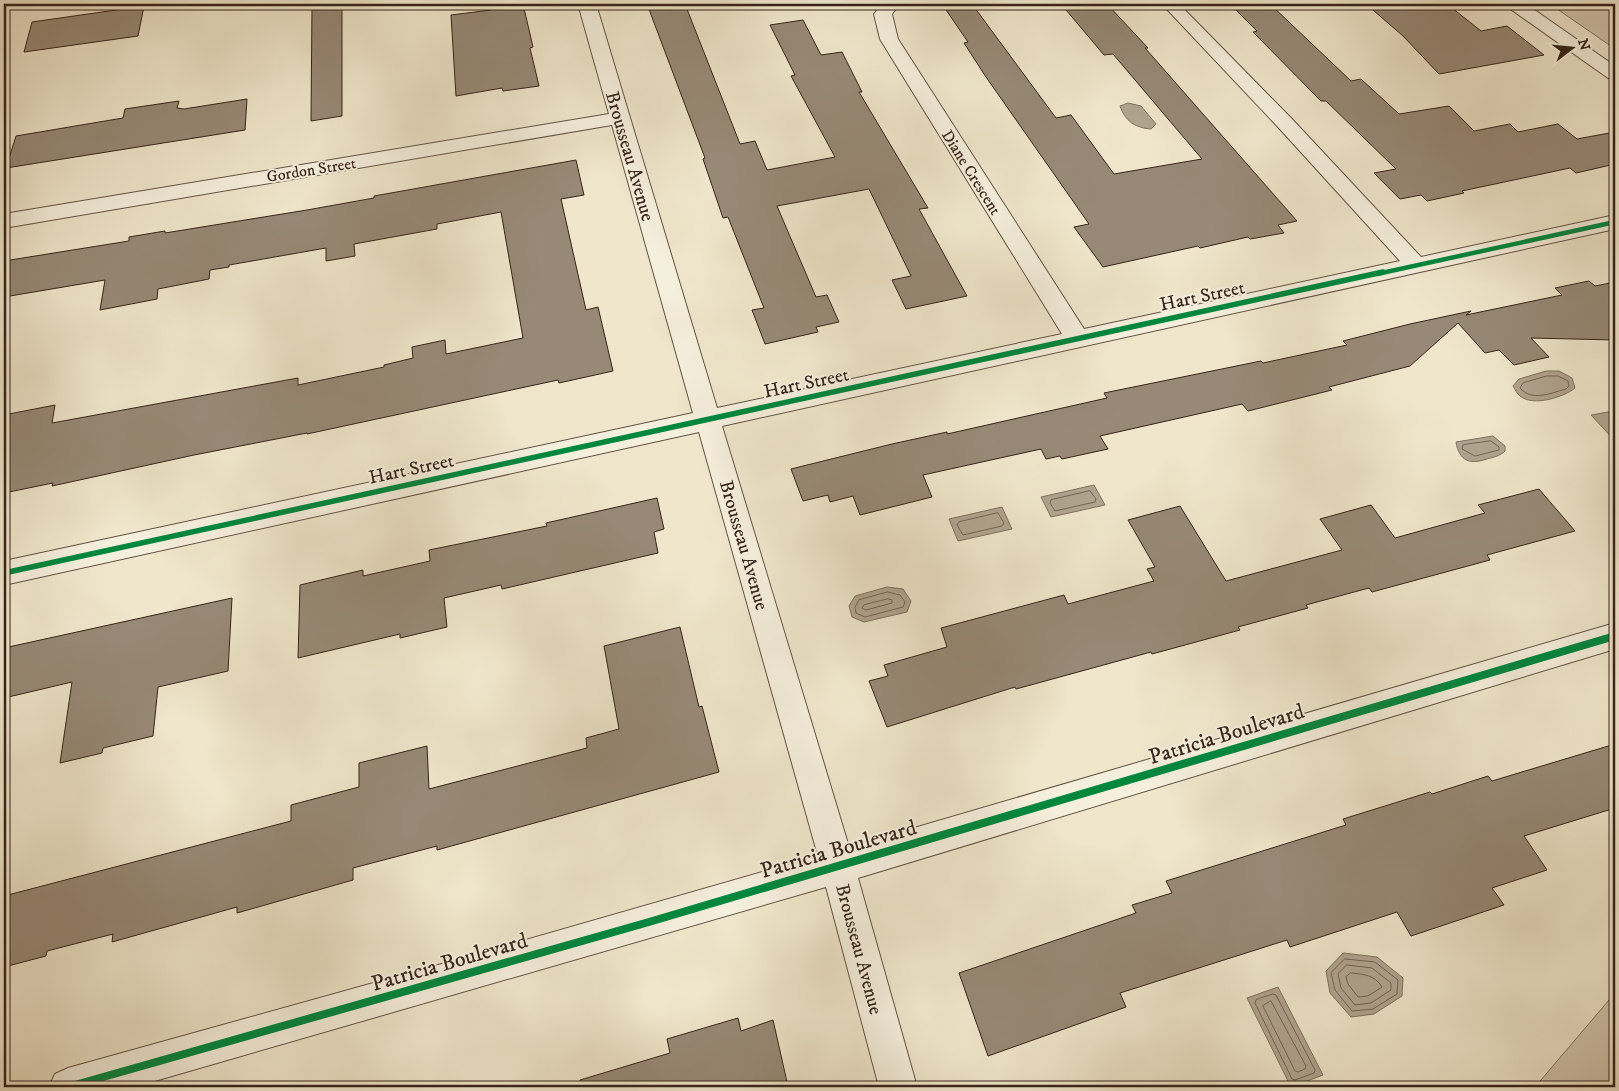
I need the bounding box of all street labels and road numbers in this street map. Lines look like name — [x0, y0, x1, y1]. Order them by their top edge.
street label: Brousseau Avenue — [600, 89, 659, 224]
street label: Diane Crescent — [937, 126, 1005, 219]
street label: Gordon Street — [265, 153, 357, 187]
street label: Hart Street — [1158, 276, 1247, 317]
street label: Hart Street — [762, 363, 851, 404]
street label: Hart Street — [367, 449, 456, 490]
street label: Brousseau Avenue — [714, 478, 773, 613]
street label: Patricia Boulevard — [1145, 698, 1307, 771]
street label: Patricia Boulevard — [757, 814, 920, 885]
street label: Brousseau Avenue — [830, 882, 887, 1017]
street label: Patricia Boulevard — [368, 927, 531, 998]

